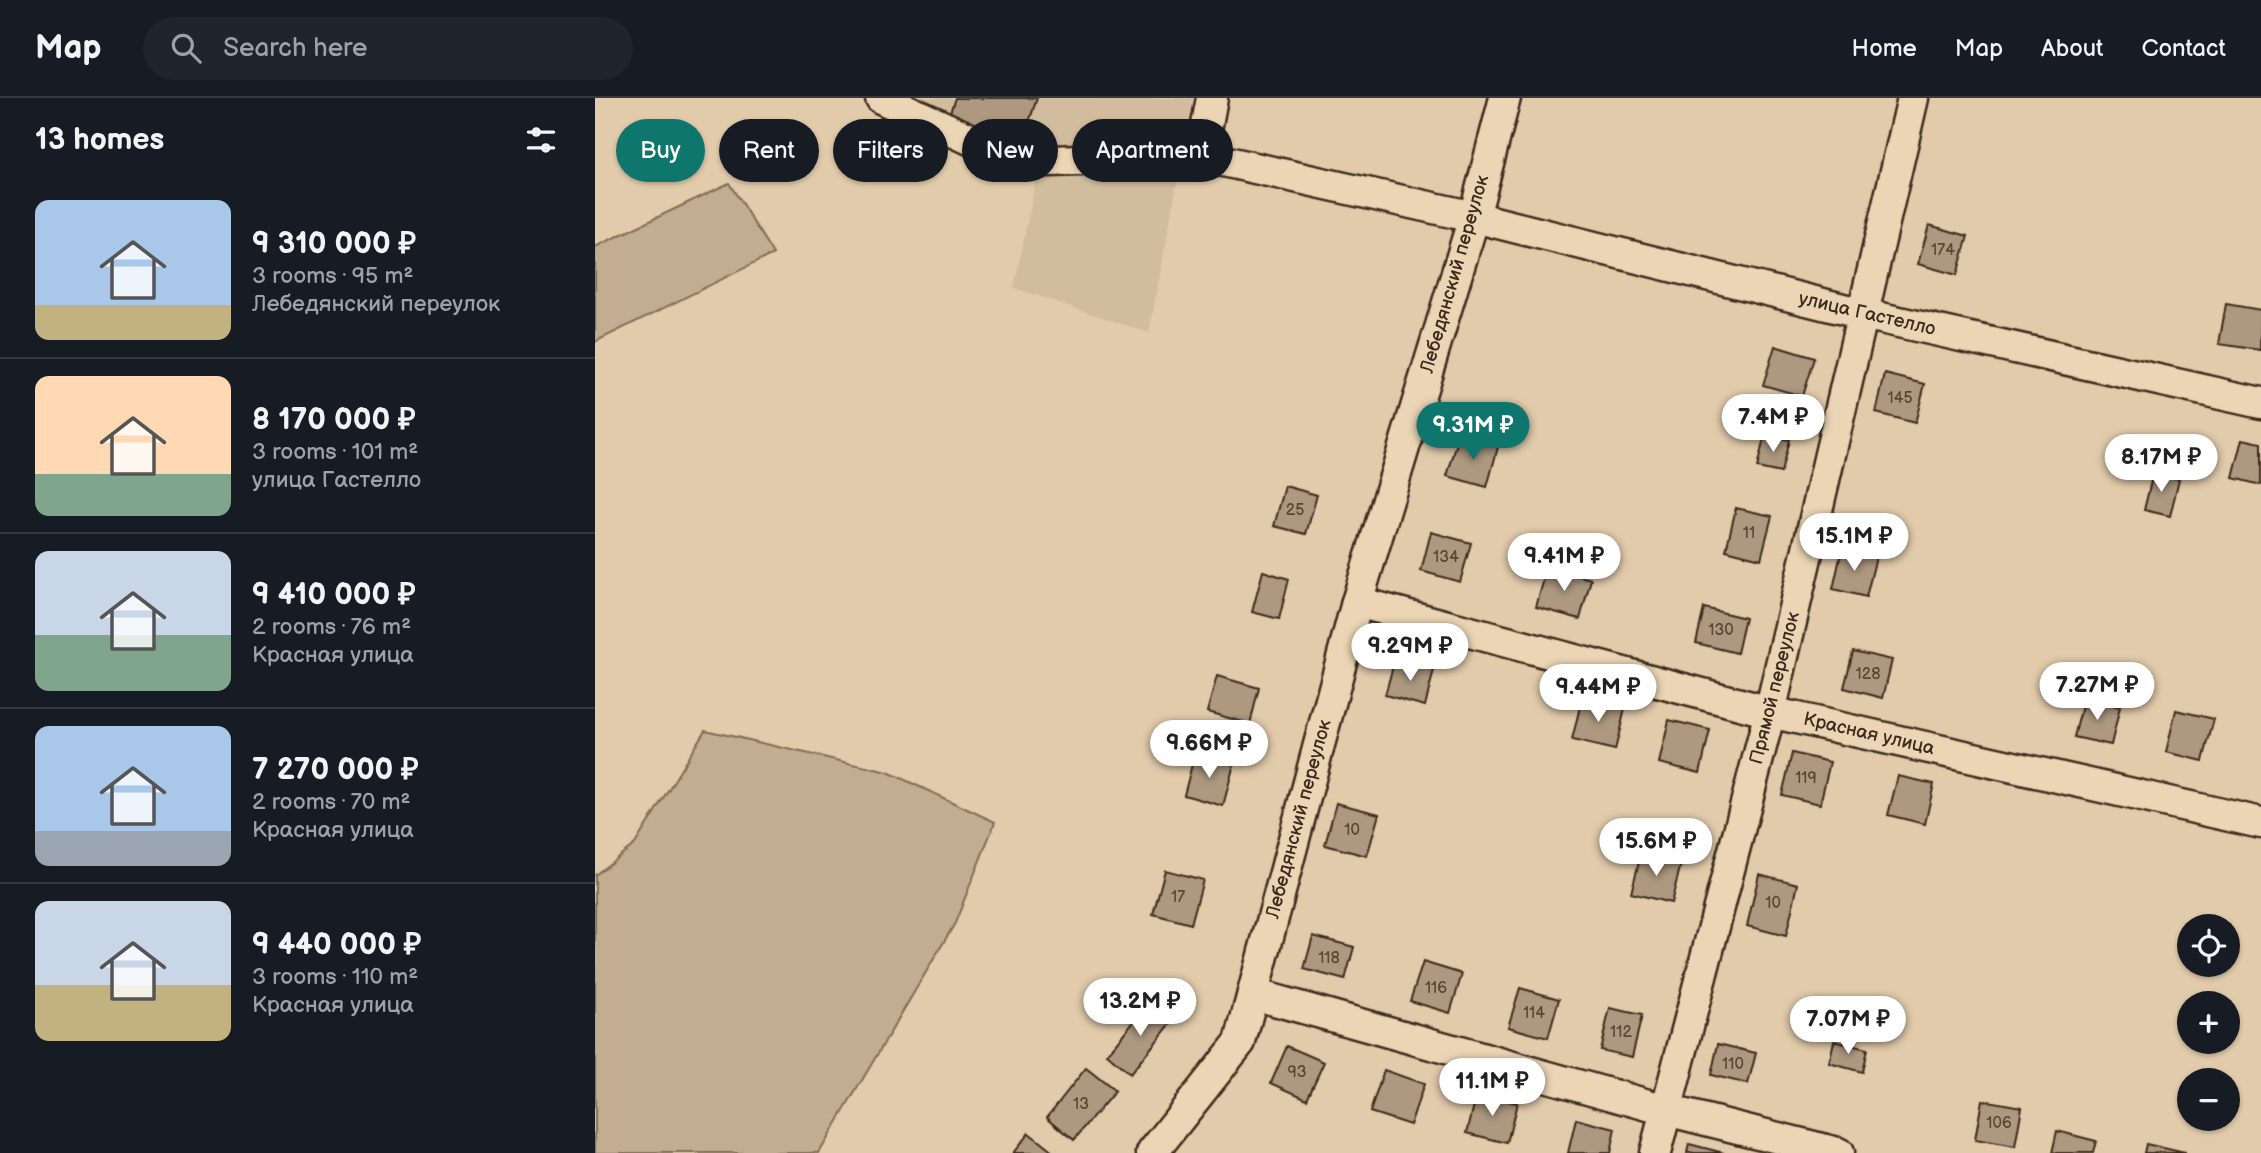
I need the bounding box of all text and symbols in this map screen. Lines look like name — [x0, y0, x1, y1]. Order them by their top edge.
search box — [143, 17, 633, 80]
text: Map — [35, 28, 101, 68]
icon: search — [167, 29, 205, 67]
text: Search here — [223, 33, 367, 64]
text: Home — [1852, 34, 1917, 63]
text: Map — [1955, 34, 2003, 63]
text: About — [2041, 34, 2103, 63]
text: Contact — [2141, 34, 2226, 63]
chip: Buy — [616, 119, 705, 182]
chip: Rent — [719, 119, 819, 182]
chip: Filters — [833, 119, 948, 182]
chip: New — [962, 119, 1058, 182]
chip: Apartment — [1072, 119, 1233, 182]
icon: filters — [522, 121, 560, 159]
text: 13 homes — [35, 122, 164, 158]
street label: Лебедянский переулок — [1415, 172, 1494, 377]
text: 9 310 000 ₽ — [252, 226, 416, 262]
icon: home — [91, 228, 175, 312]
house number: 174 — [1931, 241, 1955, 260]
text: 3 rooms · 95 m² — [252, 262, 413, 290]
street label: улица Гастелло — [1796, 287, 1938, 341]
text: Лебедянский переулок — [252, 290, 500, 318]
house number: 145 — [1887, 389, 1913, 408]
pin: 7.4M ₽ — [1716, 394, 1830, 454]
text: 8 170 000 ₽ — [252, 402, 416, 438]
pin: 9.31M ₽ — [1408, 402, 1538, 462]
text: 7.4M ₽ — [1738, 403, 1808, 431]
icon: home — [91, 404, 175, 488]
text: 9.31M ₽ — [1432, 411, 1514, 439]
pin: 8.17M ₽ — [2096, 434, 2226, 494]
text: 3 rooms · 101 m² — [252, 438, 418, 466]
text: 8.17M ₽ — [2121, 443, 2201, 471]
text: улица Гастелло — [252, 466, 421, 494]
house number: 25 — [1286, 501, 1304, 520]
pin: 15.1M ₽ — [1789, 514, 1919, 573]
text: 15.1M ₽ — [1815, 522, 1893, 550]
house number: 11 — [1743, 524, 1755, 543]
pin: 9.41M ₽ — [1499, 533, 1629, 593]
text: 9.41M ₽ — [1524, 542, 1604, 570]
house number: 134 — [1433, 548, 1459, 567]
text: 9 410 000 ₽ — [252, 577, 416, 613]
icon: home — [91, 579, 175, 663]
street label: Прямой переулок — [1745, 609, 1805, 767]
text: 2 rooms · 76 m² — [252, 613, 411, 641]
house number: 130 — [1708, 621, 1734, 640]
pin: 9.29M ₽ — [1345, 624, 1475, 683]
text: 9.29M ₽ — [1367, 632, 1453, 660]
text: Красная улица — [252, 641, 414, 669]
pin: 7.27M ₽ — [2032, 662, 2162, 722]
pin: 9.44M ₽ — [1533, 664, 1663, 724]
house number: 128 — [1856, 665, 1880, 684]
text: 7.27M ₽ — [2055, 671, 2139, 699]
text: 9.44M ₽ — [1555, 673, 1641, 701]
street label: Красная улица — [1801, 708, 1937, 760]
street label: Лебедянский переулок — [1261, 717, 1337, 922]
pin: 9.66M ₽ — [1144, 720, 1274, 780]
text: 9.66M ₽ — [1166, 729, 1252, 757]
text: 7 270 000 ₽ — [252, 752, 419, 788]
icon: home — [91, 754, 175, 838]
house number: 119 — [1795, 769, 1817, 788]
text: 2 rooms · 70 m² — [252, 788, 411, 816]
text: Красная улица — [252, 816, 414, 844]
pin: 15.6M ₽ — [1591, 818, 1721, 878]
house number: 10 — [1344, 821, 1360, 840]
text: 15.6M ₽ — [1615, 827, 1697, 855]
house number: 17 — [1171, 888, 1185, 907]
house number: 10 — [1765, 894, 1781, 913]
map controls — [2177, 914, 2240, 1131]
button: locate — [2177, 914, 2240, 977]
text: 9 440 000 ₽ — [252, 927, 421, 963]
icon: home — [91, 929, 175, 1013]
house number: 118 — [1318, 949, 1340, 968]
text: 3 rooms · 110 m² — [252, 963, 418, 991]
pin: 13.2M ₽ — [1075, 978, 1205, 1038]
house number: 116 — [1425, 979, 1447, 998]
text: 13.2M ₽ — [1099, 987, 1181, 1015]
text: Красная улица — [252, 991, 414, 1019]
button: + — [2177, 991, 2240, 1054]
pin: 7.07M ₽ — [1783, 996, 1913, 1056]
house number: 114 — [1523, 1004, 1545, 1023]
text: 7.07M ₽ — [1806, 1005, 1890, 1033]
house number: 112 — [1610, 1023, 1632, 1042]
house number: 110 — [1722, 1055, 1744, 1074]
pin: 11.1M ₽ — [1427, 1058, 1557, 1118]
house number: 93 — [1287, 1063, 1307, 1082]
text: 11.1M ₽ — [1455, 1067, 1529, 1095]
button: − — [2177, 1068, 2240, 1131]
house number: 13 — [1073, 1095, 1089, 1114]
house number: 106 — [1986, 1114, 2012, 1133]

